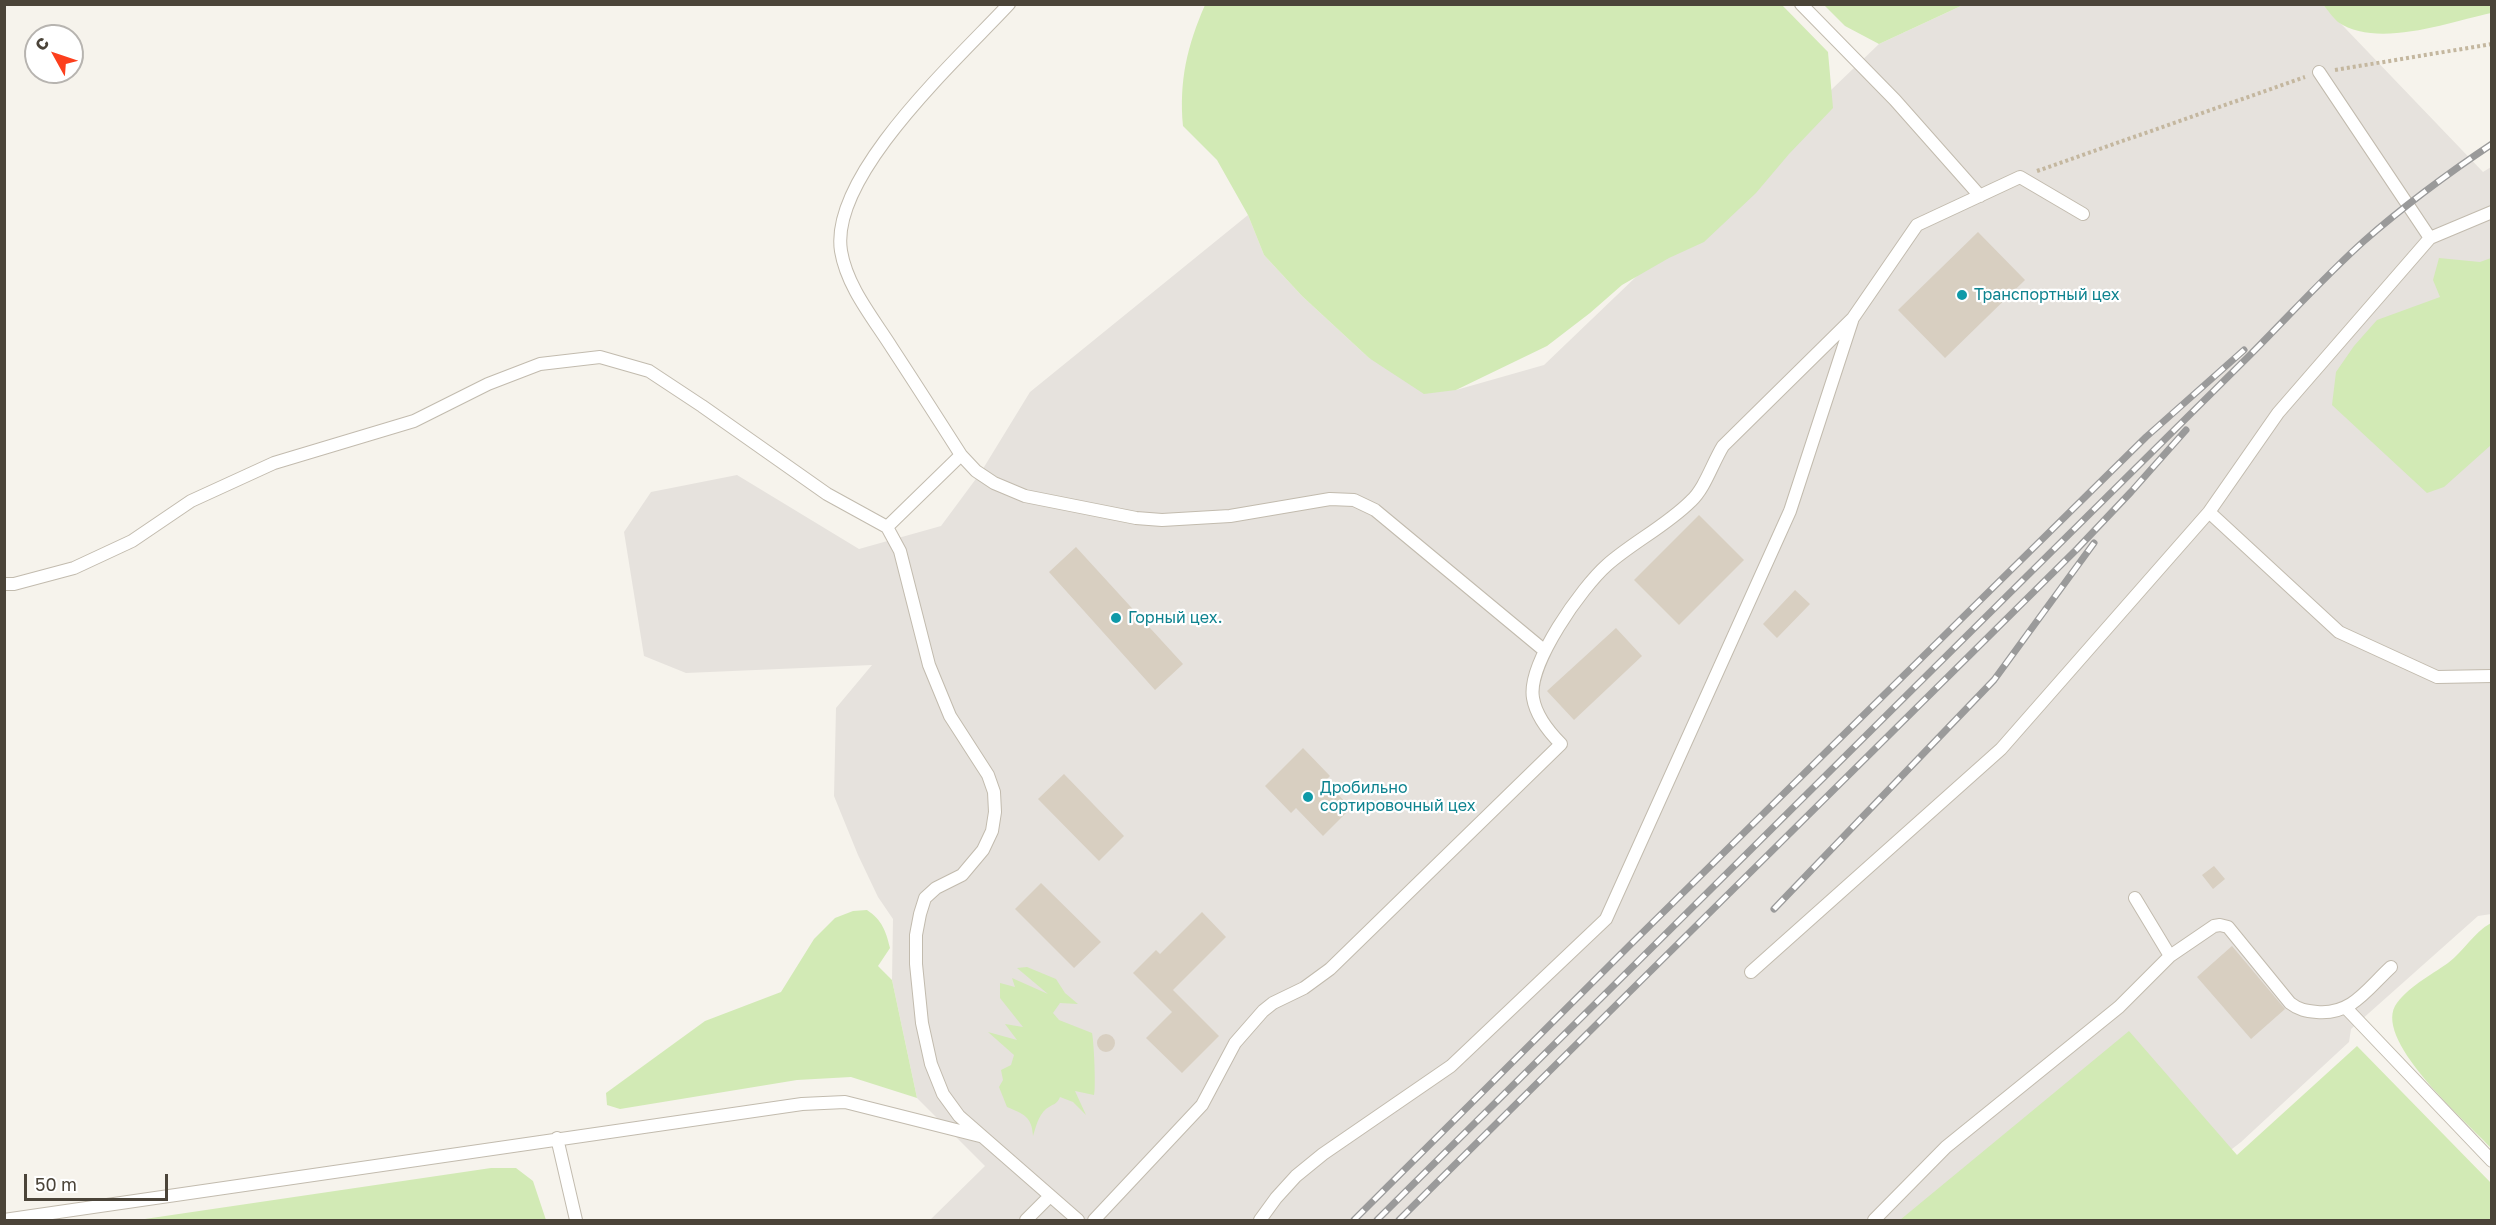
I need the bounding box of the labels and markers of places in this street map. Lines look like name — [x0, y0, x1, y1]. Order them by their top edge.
place label: Транспортный цех — [1974, 285, 2119, 305]
marker: Транспортный цех — [1955, 288, 1969, 302]
place label: Горный цех. — [1128, 608, 1222, 628]
marker: Горный цех. — [1109, 611, 1123, 625]
place label: Дробильно сортировочный цех — [1320, 778, 1475, 816]
marker: Дробильно сортировочный цех — [1301, 790, 1315, 804]

